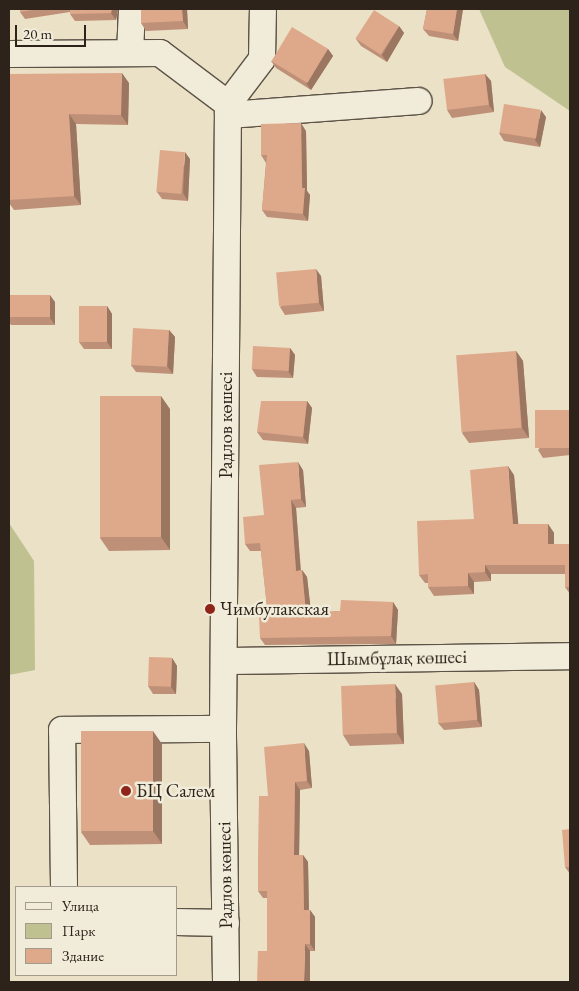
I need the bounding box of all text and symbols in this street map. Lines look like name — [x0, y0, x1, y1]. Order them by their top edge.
scale bar — [18, 15, 89, 47]
text: 20 m — [23, 24, 52, 43]
street label: Радлов көшесі — [215, 371, 237, 479]
place label: Чимбулакская — [220, 598, 329, 620]
marker: Чимбулакская — [204, 603, 216, 615]
street label: Шымбұлақ көшесі — [327, 645, 467, 671]
place label: БЦ Салем — [136, 780, 215, 802]
marker: БЦ Салем — [120, 785, 132, 797]
street label: Радлов көшесі — [213, 821, 237, 929]
legend — [15, 886, 178, 976]
text: Улица — [62, 896, 99, 915]
text: Парк — [62, 921, 95, 940]
text: Здание — [62, 946, 104, 965]

